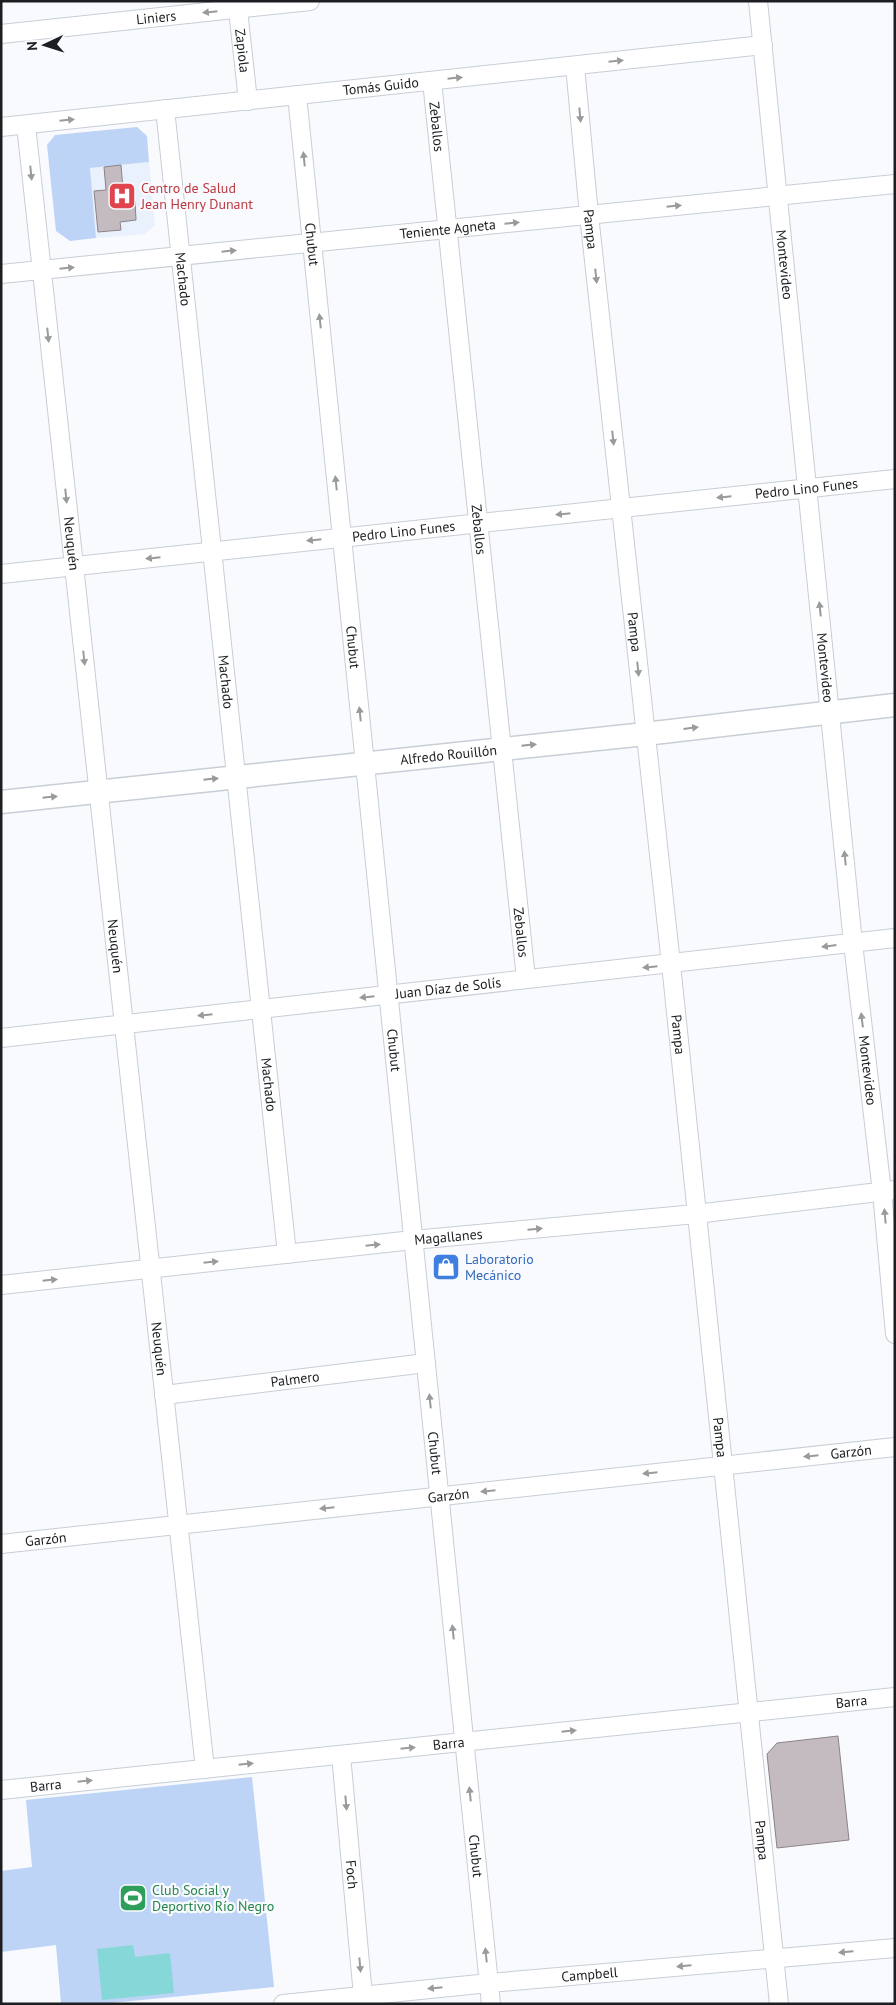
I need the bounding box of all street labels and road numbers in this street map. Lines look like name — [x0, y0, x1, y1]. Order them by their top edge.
street label: Liniers — [135, 6, 177, 29]
street label: Zapiola — [231, 28, 254, 74]
street label: Tomás Guido — [342, 73, 420, 99]
street label: Zeballos — [425, 101, 448, 153]
street label: Pampa — [580, 208, 602, 250]
street label: Teniente Agneta — [399, 215, 497, 243]
street label: Chubut — [301, 222, 323, 267]
street label: Montevideo — [772, 229, 797, 300]
street label: Machado — [171, 251, 195, 307]
street label: Pedro Lino Funes — [754, 474, 859, 503]
street label: Zeballos — [467, 504, 491, 556]
street label: Neuquén — [60, 516, 83, 571]
street label: Pedro Lino Funes — [351, 517, 456, 546]
street label: Pampa — [624, 611, 646, 653]
street label: Chubut — [342, 625, 364, 670]
street label: Montevideo — [813, 632, 838, 703]
street label: Machado — [214, 654, 238, 710]
street label: Alfredo Rouillón — [399, 741, 498, 769]
street label: Zeballos — [510, 906, 533, 958]
street label: Neuquén — [104, 918, 127, 974]
street label: Juan Díaz de Solís — [393, 973, 502, 1003]
street label: Pampa — [667, 1014, 689, 1055]
street label: Chubut — [383, 1028, 405, 1073]
street label: Montevideo — [855, 1034, 881, 1106]
street label: Machado — [257, 1057, 281, 1112]
street label: Magallanes — [414, 1225, 483, 1249]
street label: Neuquén — [147, 1321, 171, 1377]
street label: Palmero — [270, 1367, 321, 1391]
street label: Pampa — [709, 1416, 731, 1458]
street label: Chubut — [424, 1431, 446, 1476]
street label: Garzón — [829, 1441, 873, 1463]
street label: Garzón — [427, 1484, 470, 1507]
street label: Garzón — [24, 1528, 67, 1550]
street label: Barra — [835, 1691, 868, 1712]
street label: Barra — [432, 1733, 465, 1754]
street label: Barra — [29, 1775, 62, 1796]
street label: Pampa — [751, 1819, 773, 1861]
street label: Chubut — [465, 1834, 487, 1879]
street label: Foch — [342, 1859, 362, 1890]
street label: Campbell — [561, 1963, 619, 1986]

